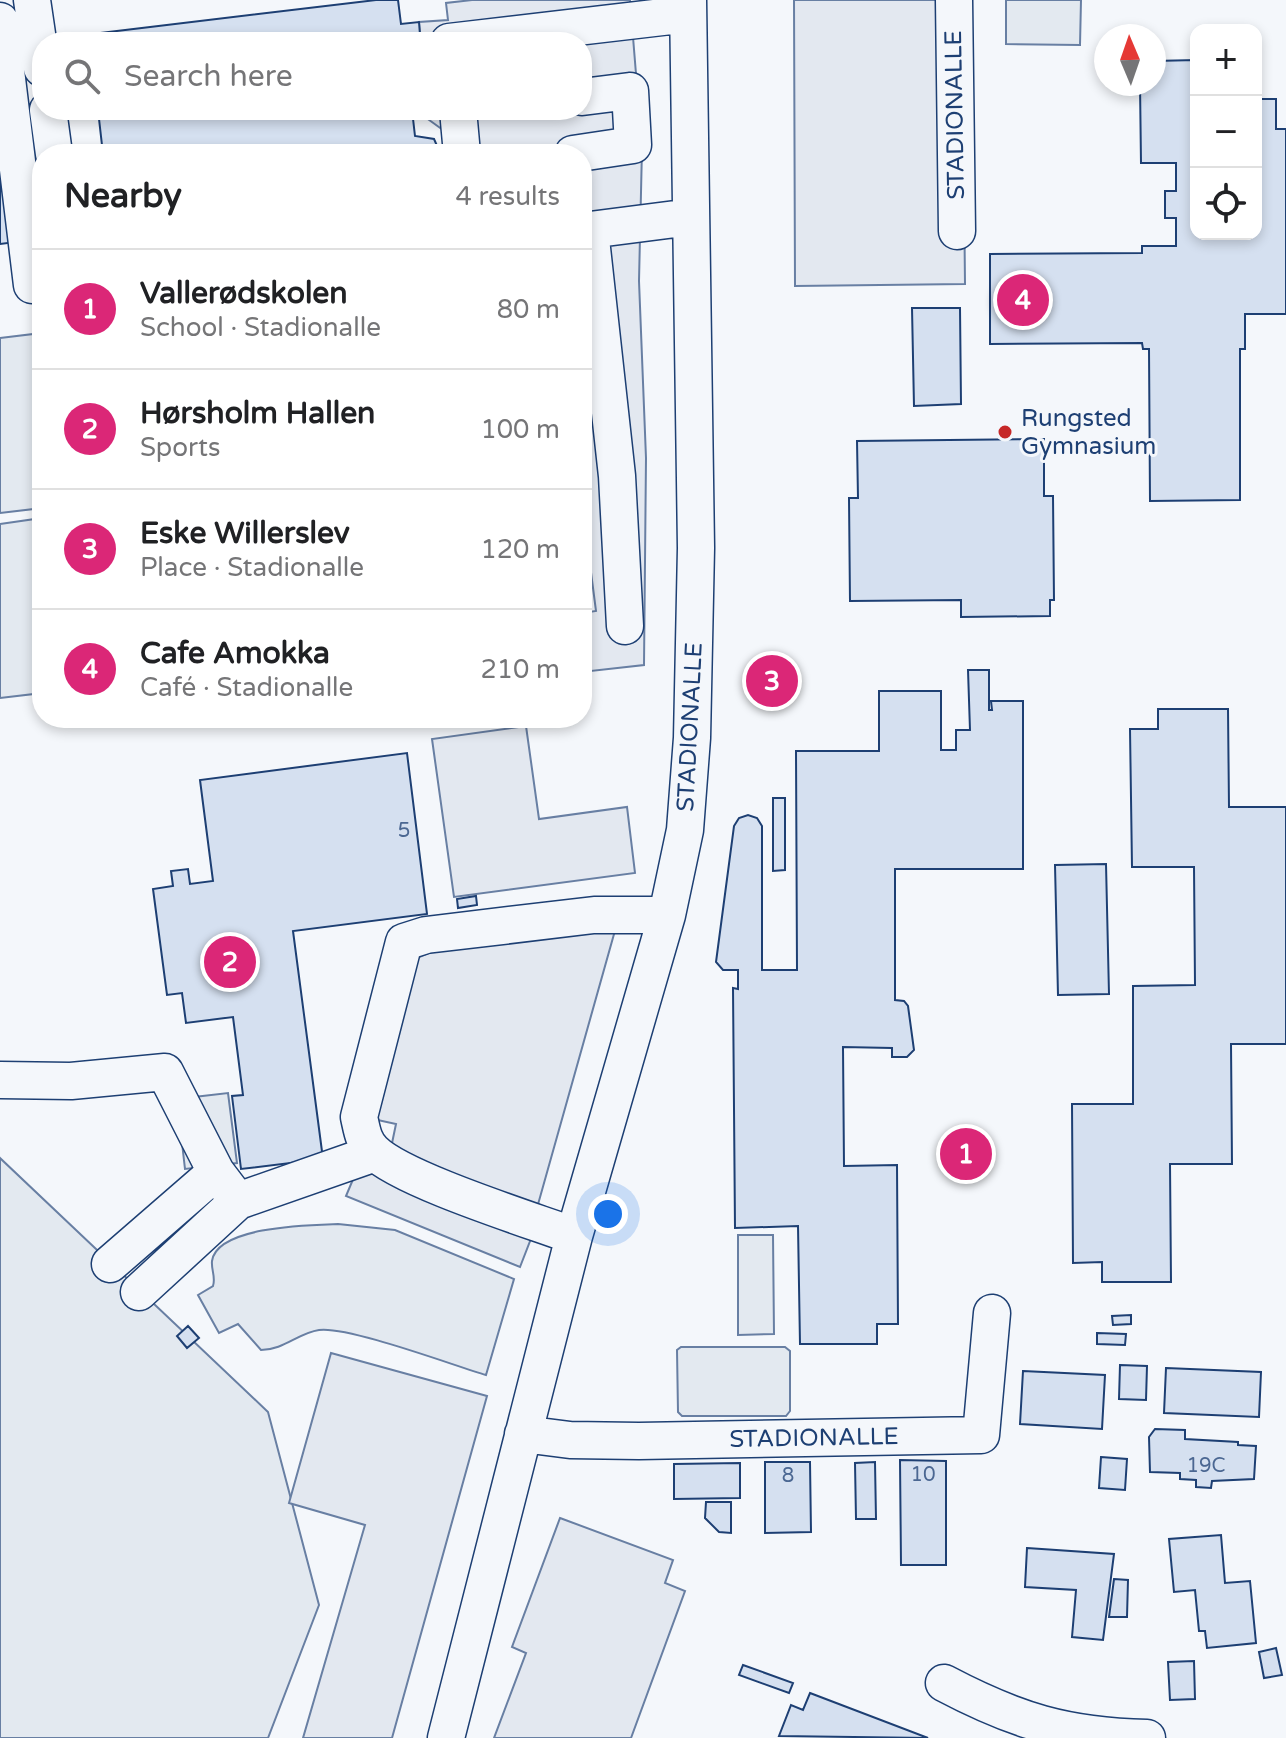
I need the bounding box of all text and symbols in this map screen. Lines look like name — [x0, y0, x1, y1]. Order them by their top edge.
north arrow — [1094, 24, 1166, 96]
map controls — [1190, 24, 1262, 240]
button: + — [1190, 24, 1262, 96]
street label: STADIONALLE — [939, 30, 971, 200]
search box — [32, 32, 592, 120]
icon: search — [60, 54, 104, 98]
text: Search here — [124, 58, 293, 95]
button: − — [1190, 96, 1262, 168]
button: locate — [1190, 168, 1262, 240]
text: Nearby — [64, 176, 182, 217]
text: 4 results — [455, 181, 560, 212]
pin: 4 — [997, 270, 1049, 330]
text: Vallerødskolen — [140, 275, 348, 312]
text: 1 — [82, 294, 98, 325]
text: 80 m — [497, 294, 560, 325]
text: School · Stadionalle — [140, 312, 381, 343]
text: Hørsholm Hallen — [140, 395, 375, 432]
place label: Rungsted Gymnasium — [1021, 404, 1156, 461]
text: 2 — [82, 414, 98, 445]
text: 100 m — [480, 414, 560, 445]
marker: Rungsted Gymnasium — [996, 423, 1014, 441]
text: Sports — [140, 432, 220, 463]
text: Eske Willerslev — [140, 515, 350, 552]
text: 3 — [82, 534, 98, 565]
text: 120 m — [480, 534, 560, 565]
text: Place · Stadionalle — [140, 552, 364, 583]
text: Cafe Amokka — [140, 635, 330, 672]
street label: STADIONALLE — [671, 642, 709, 812]
pin: 3 — [746, 651, 798, 711]
text: 4 — [82, 654, 98, 685]
text: 210 m — [480, 654, 560, 685]
text: Café · Stadionalle — [140, 672, 353, 703]
house number: 5 — [398, 819, 410, 843]
pin: 2 — [204, 932, 256, 992]
pin: 1 — [940, 1124, 992, 1184]
your location — [588, 1194, 628, 1234]
street label: STADIONALLE — [729, 1422, 899, 1454]
house number: 19C — [1186, 1454, 1226, 1478]
house number: 10 — [910, 1463, 936, 1487]
house number: 8 — [782, 1464, 794, 1488]

